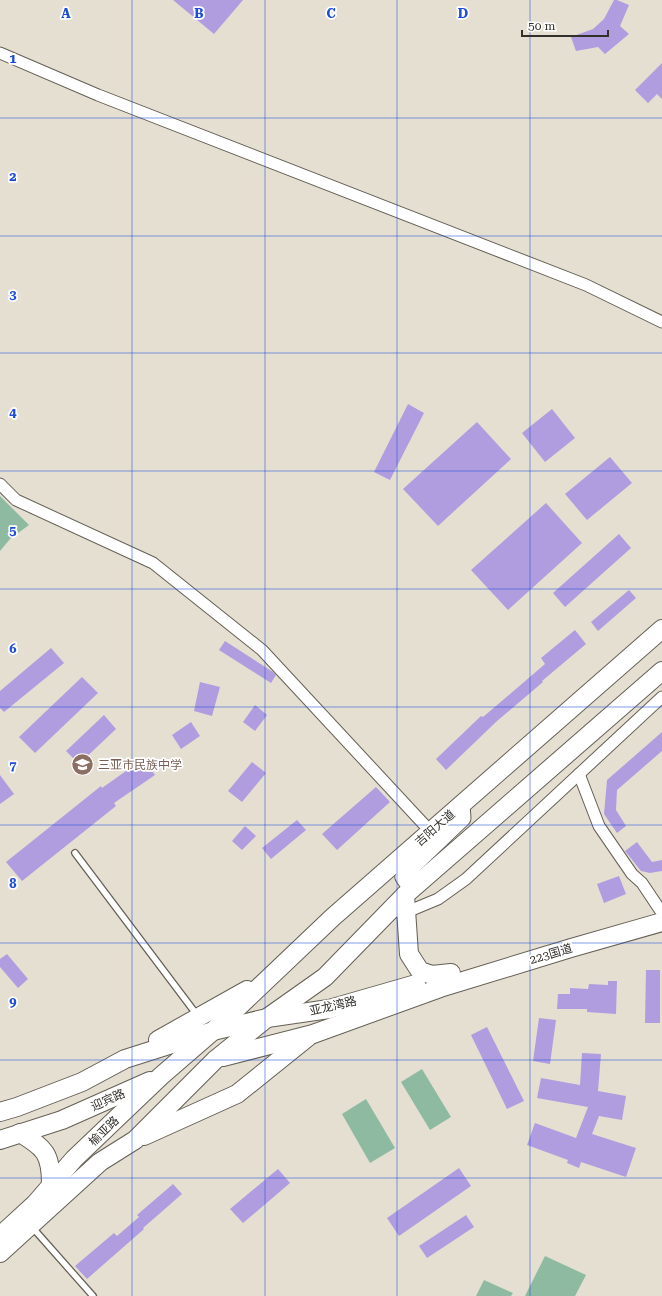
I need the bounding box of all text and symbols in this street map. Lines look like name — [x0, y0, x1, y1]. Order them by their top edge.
text: A — [61, 6, 71, 21]
text: B — [194, 6, 204, 21]
text: C — [326, 6, 336, 21]
text: D — [458, 6, 468, 21]
scale bar — [522, 12, 608, 38]
text: 50 m — [528, 19, 555, 33]
text: 1 — [9, 51, 17, 66]
text: 2 — [9, 169, 17, 184]
text: 3 — [9, 287, 17, 302]
text: 4 — [9, 405, 17, 420]
text: 5 — [9, 523, 17, 538]
text: 6 — [9, 641, 17, 656]
school or university icon: 三亚市民族中学 — [70, 752, 96, 778]
text: 7 — [9, 758, 17, 773]
place label: 三亚市民族中学 — [98, 758, 182, 772]
street label: 吉阳大道 — [412, 807, 458, 849]
text: 8 — [9, 876, 17, 891]
street label: 223国道 — [528, 941, 574, 967]
text: 9 — [9, 994, 17, 1009]
street label: 亚龙湾路 — [308, 994, 358, 1018]
street label: 迎宾路 — [89, 1086, 127, 1114]
street label: 榆亚路 — [86, 1113, 122, 1149]

